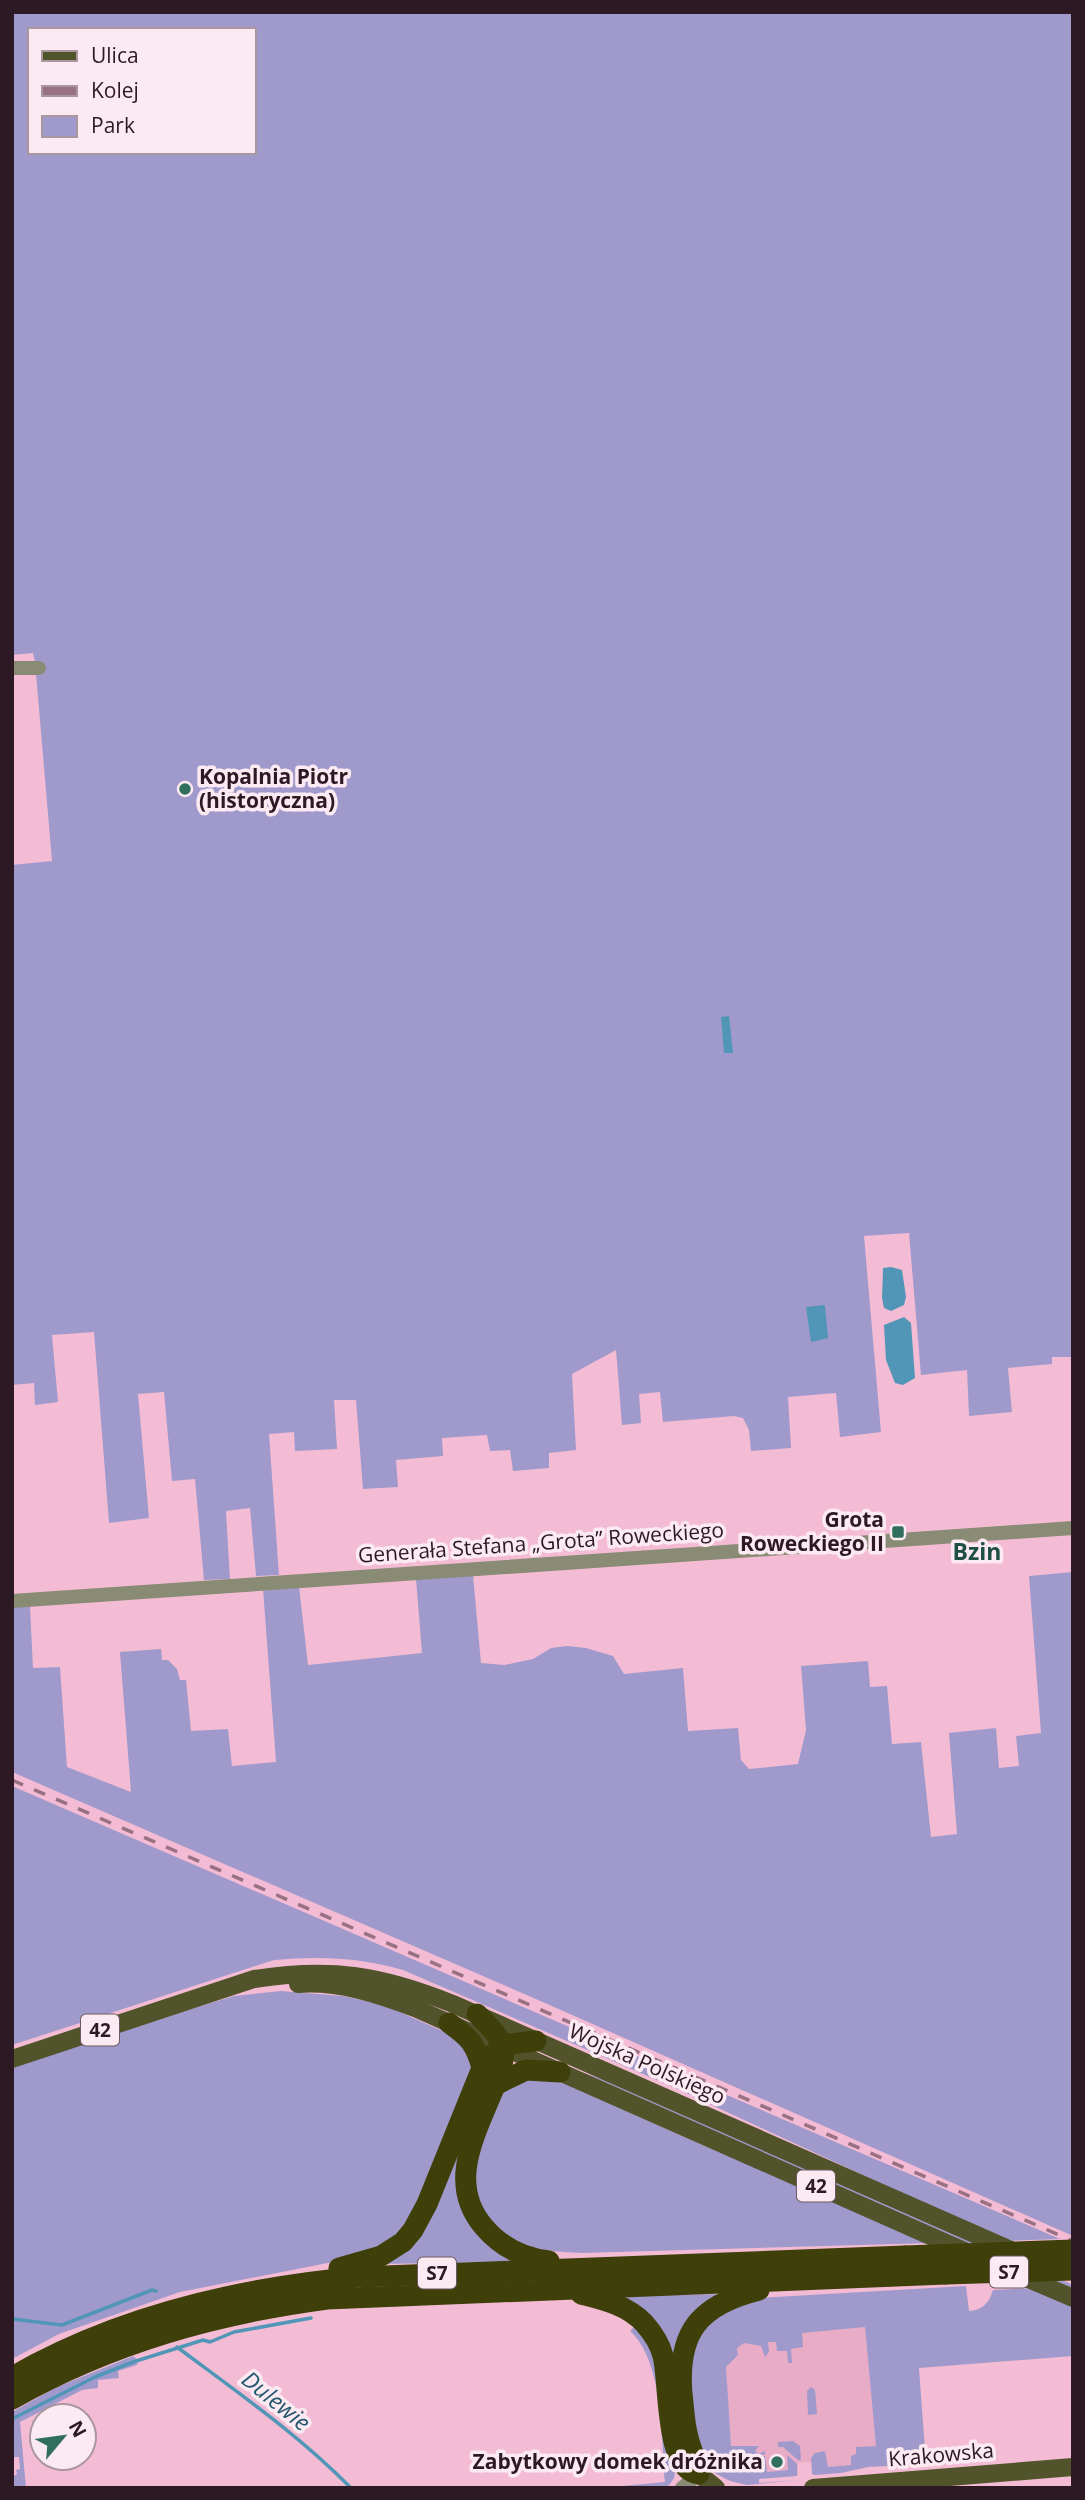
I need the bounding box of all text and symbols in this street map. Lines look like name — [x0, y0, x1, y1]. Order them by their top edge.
legend — [28, 28, 256, 154]
text: Ulica — [91, 41, 139, 69]
text: Kolej — [91, 76, 139, 104]
text: Park — [91, 111, 135, 139]
place label: Kopalnia Piotr (historyczna) — [199, 762, 348, 814]
marker: Kopalnia Piotr (historyczna) — [177, 781, 193, 797]
place label: Grota Roweckiego II — [740, 1505, 884, 1557]
street label: Generała Stefana „Grota” Roweckiego — [357, 1515, 725, 1569]
marker: Grota Roweckiego II — [890, 1524, 906, 1540]
district label: Bzin — [953, 1535, 1001, 1567]
road number: 42 — [81, 2014, 119, 2046]
street label: Wojska Polskiego — [565, 2016, 730, 2110]
road number: 42 — [797, 2170, 835, 2202]
road number: S7 — [990, 2256, 1028, 2288]
road number: S7 — [418, 2258, 456, 2288]
water label: Dulewie — [236, 2363, 318, 2438]
north arrow — [28, 2402, 98, 2472]
text: N — [63, 2416, 93, 2442]
street label: Krakowska — [887, 2435, 995, 2473]
place label: Zabytkowy domek dróżnika — [473, 2447, 763, 2475]
marker: Zabytkowy domek dróżnika — [769, 2454, 785, 2470]

